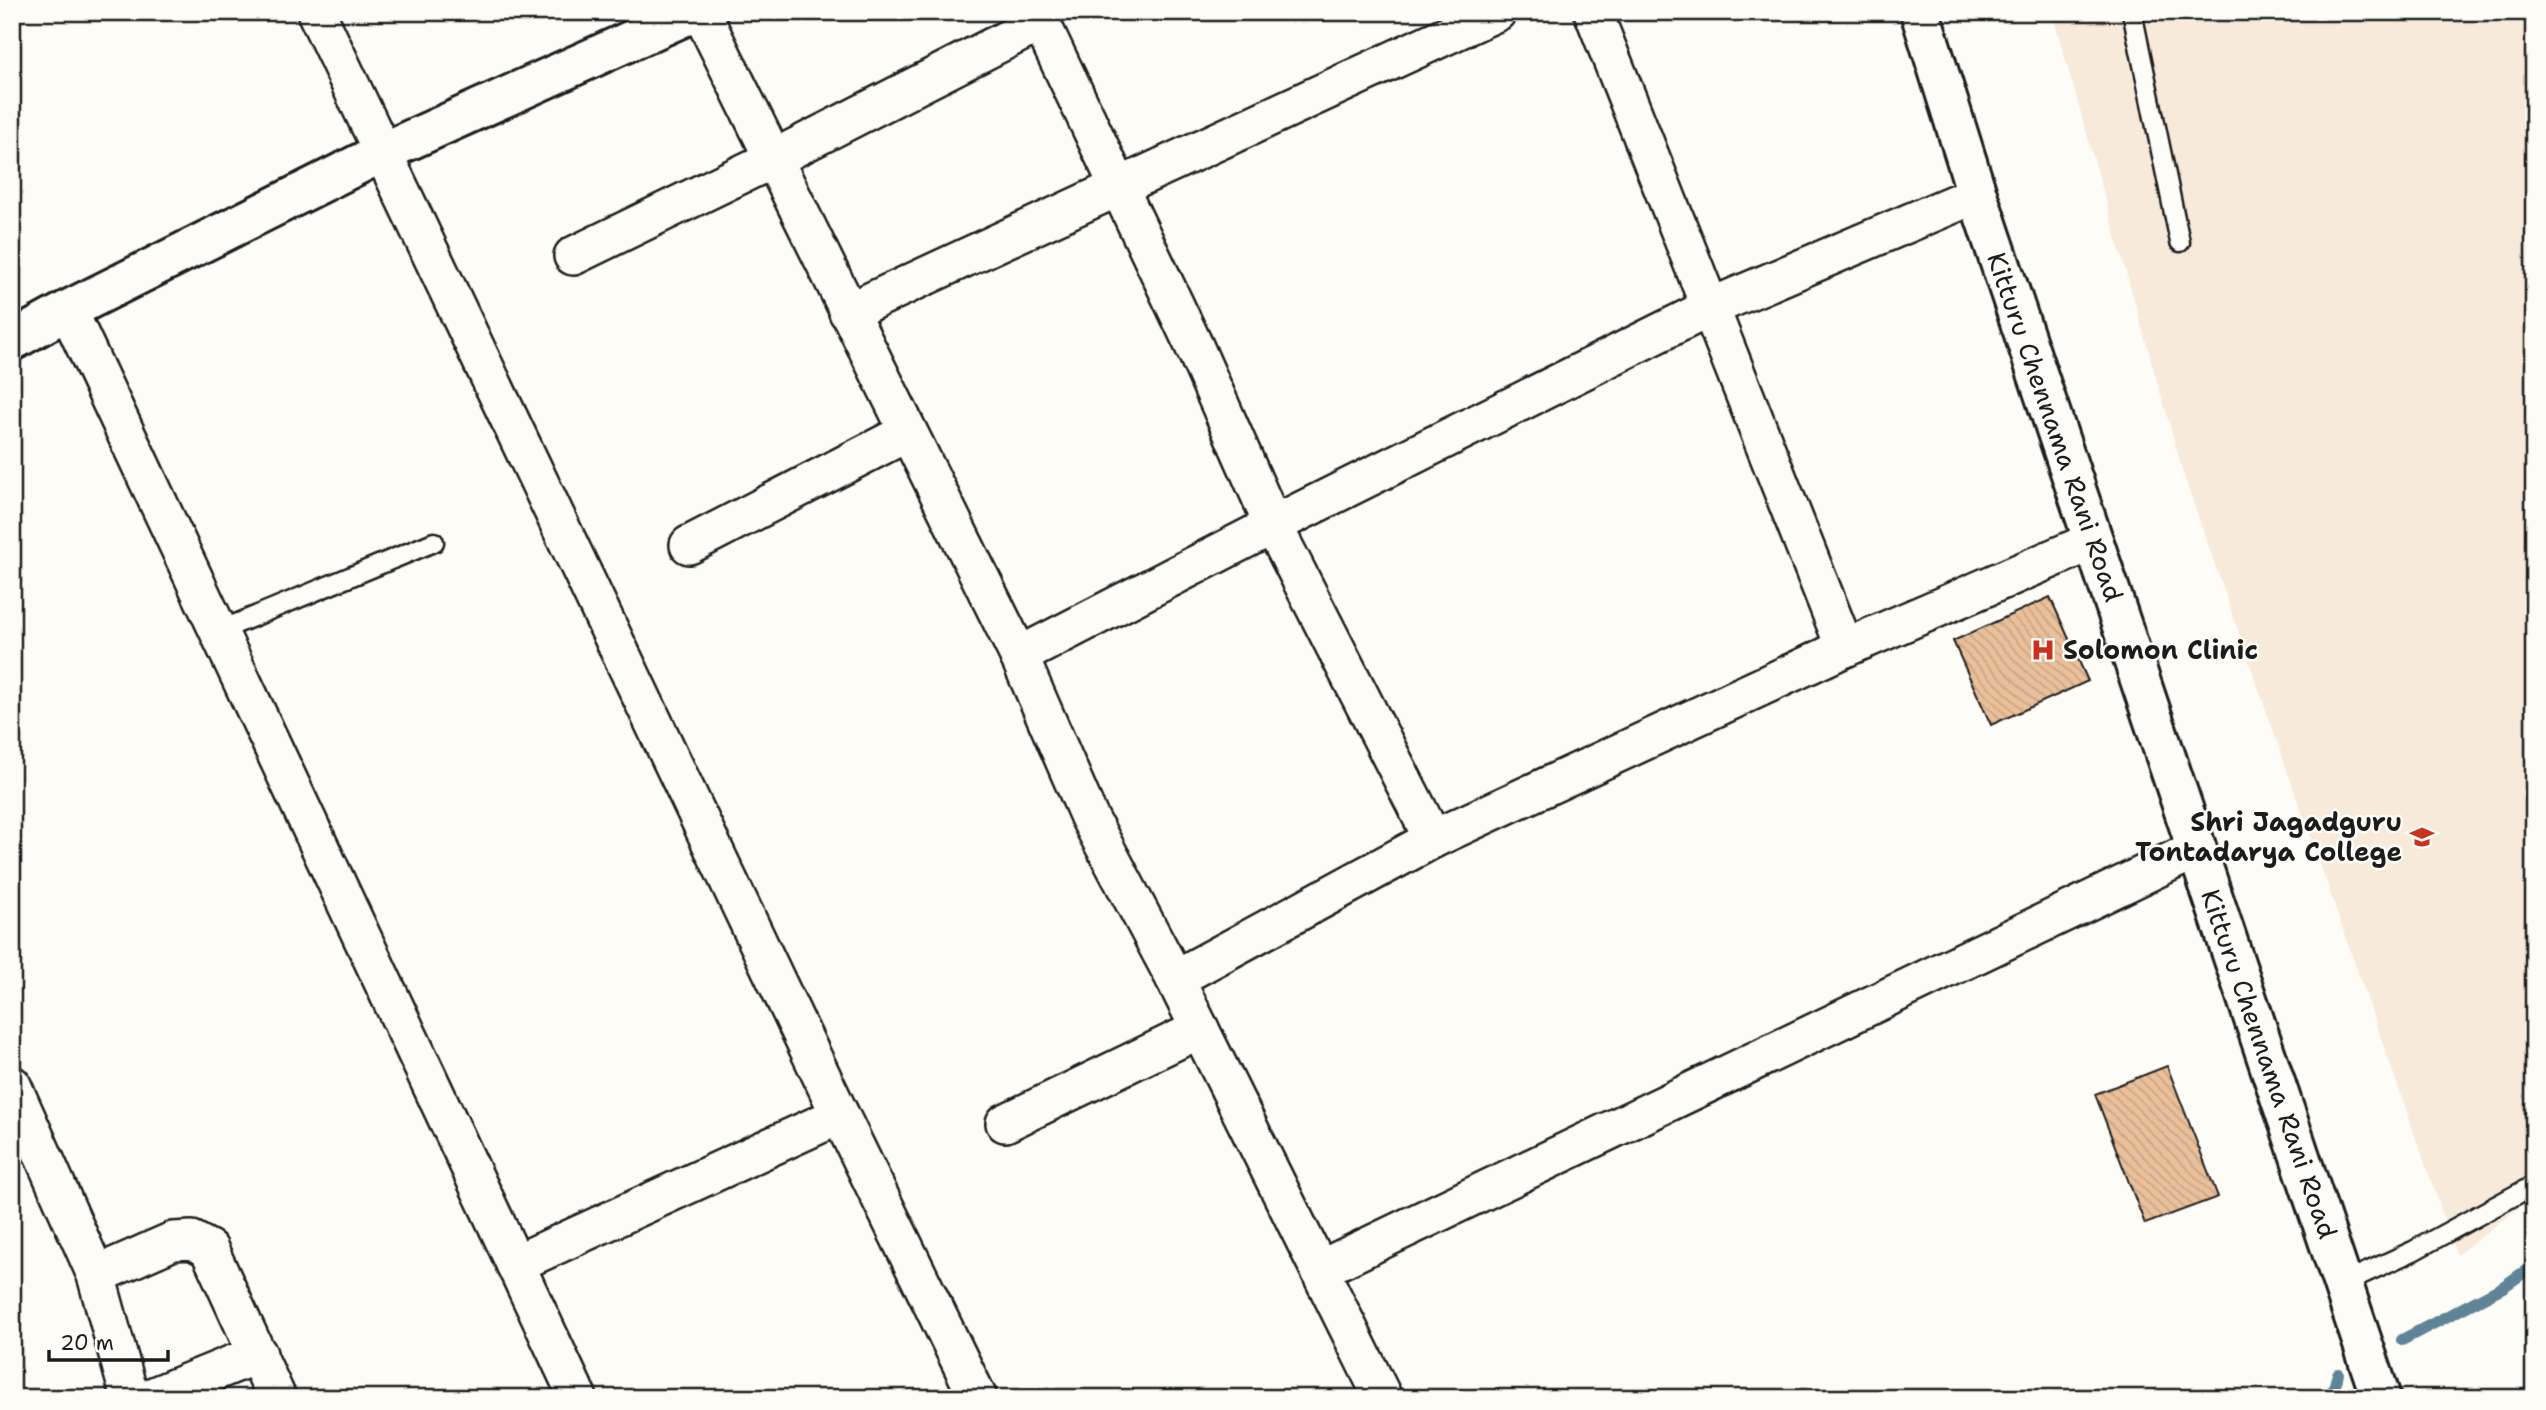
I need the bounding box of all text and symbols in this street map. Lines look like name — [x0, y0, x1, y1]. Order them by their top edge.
street label: Kitturu Chennama Rani Road — [1979, 247, 2132, 606]
place label: Solomon Clinic — [2063, 632, 2258, 667]
hospital icon: Solomon Clinic — [2029, 636, 2057, 664]
place label: Shri Jagadguru Tontadarya College — [2135, 804, 2402, 869]
school or university icon: Shri Jagadguru Tontadarya College — [2408, 823, 2436, 851]
street label: Kitturu Chennama Rani Road — [2193, 884, 2346, 1243]
scale bar — [49, 1319, 168, 1363]
text: 20 m — [60, 1329, 114, 1357]

